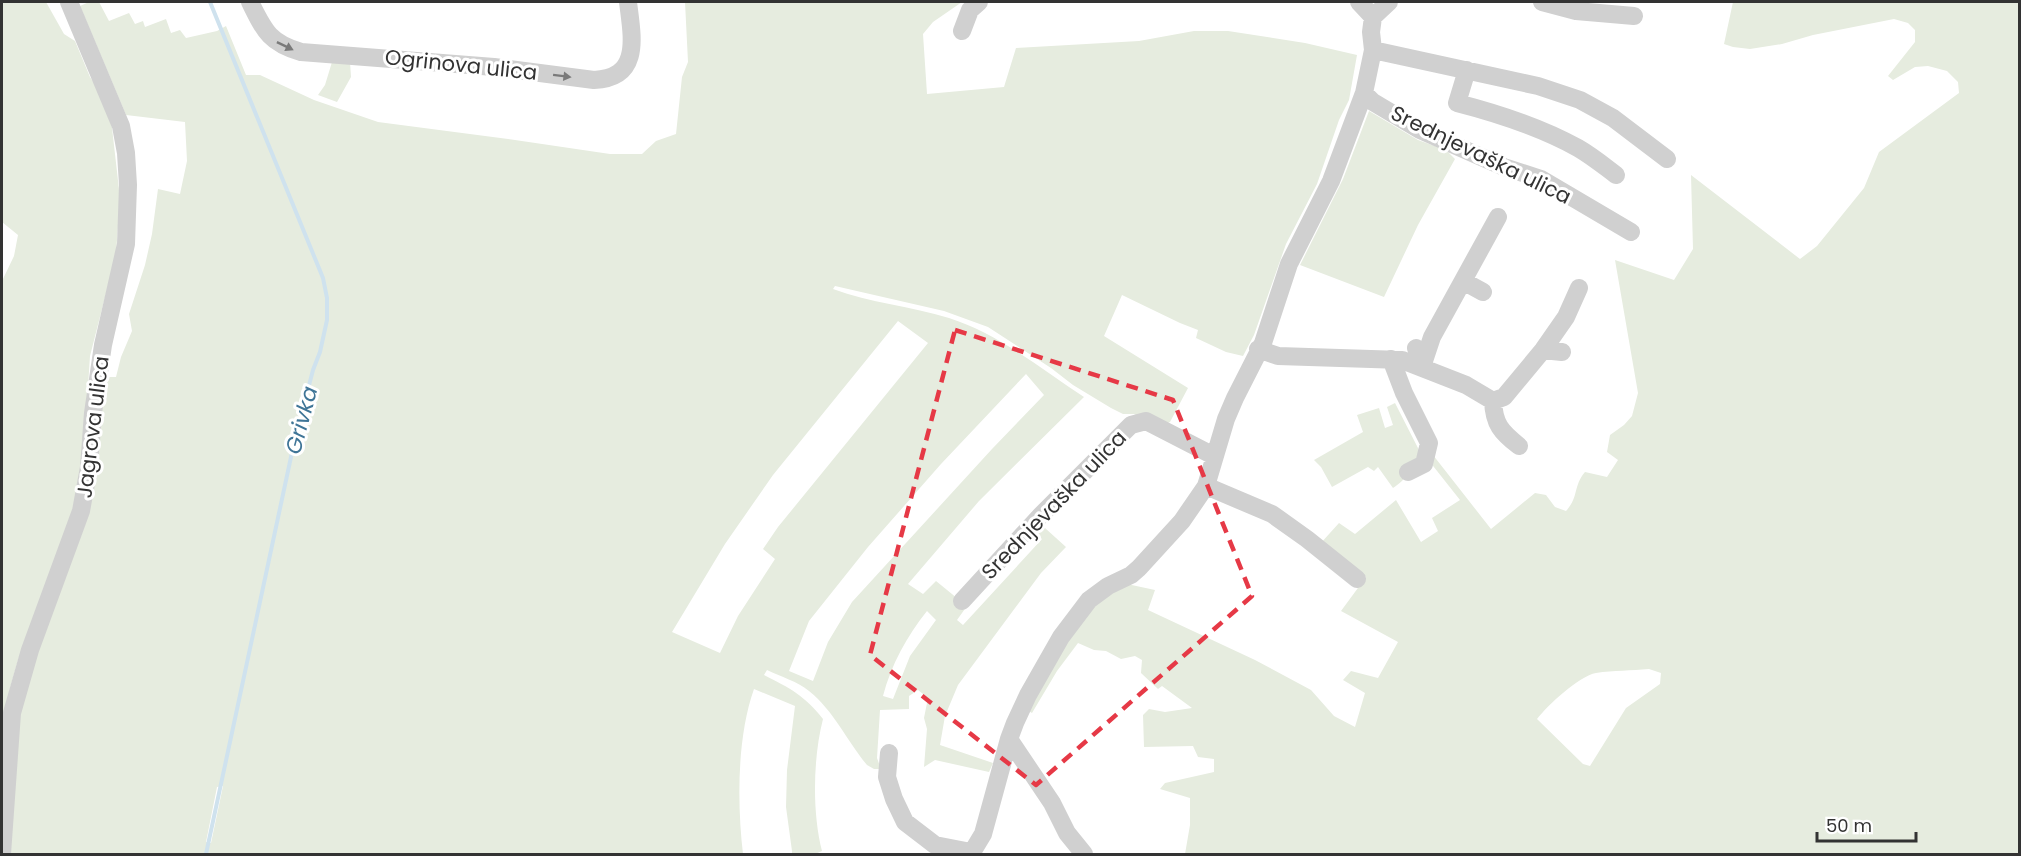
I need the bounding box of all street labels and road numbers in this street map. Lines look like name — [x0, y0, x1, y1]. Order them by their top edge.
street label: Ogrinova ulica — [384, 42, 539, 87]
street label: Srednjevaška ulica — [1386, 98, 1576, 211]
street label: Jagrova ulica — [69, 354, 116, 500]
street label: Srednjevaška ulica — [975, 424, 1133, 586]

